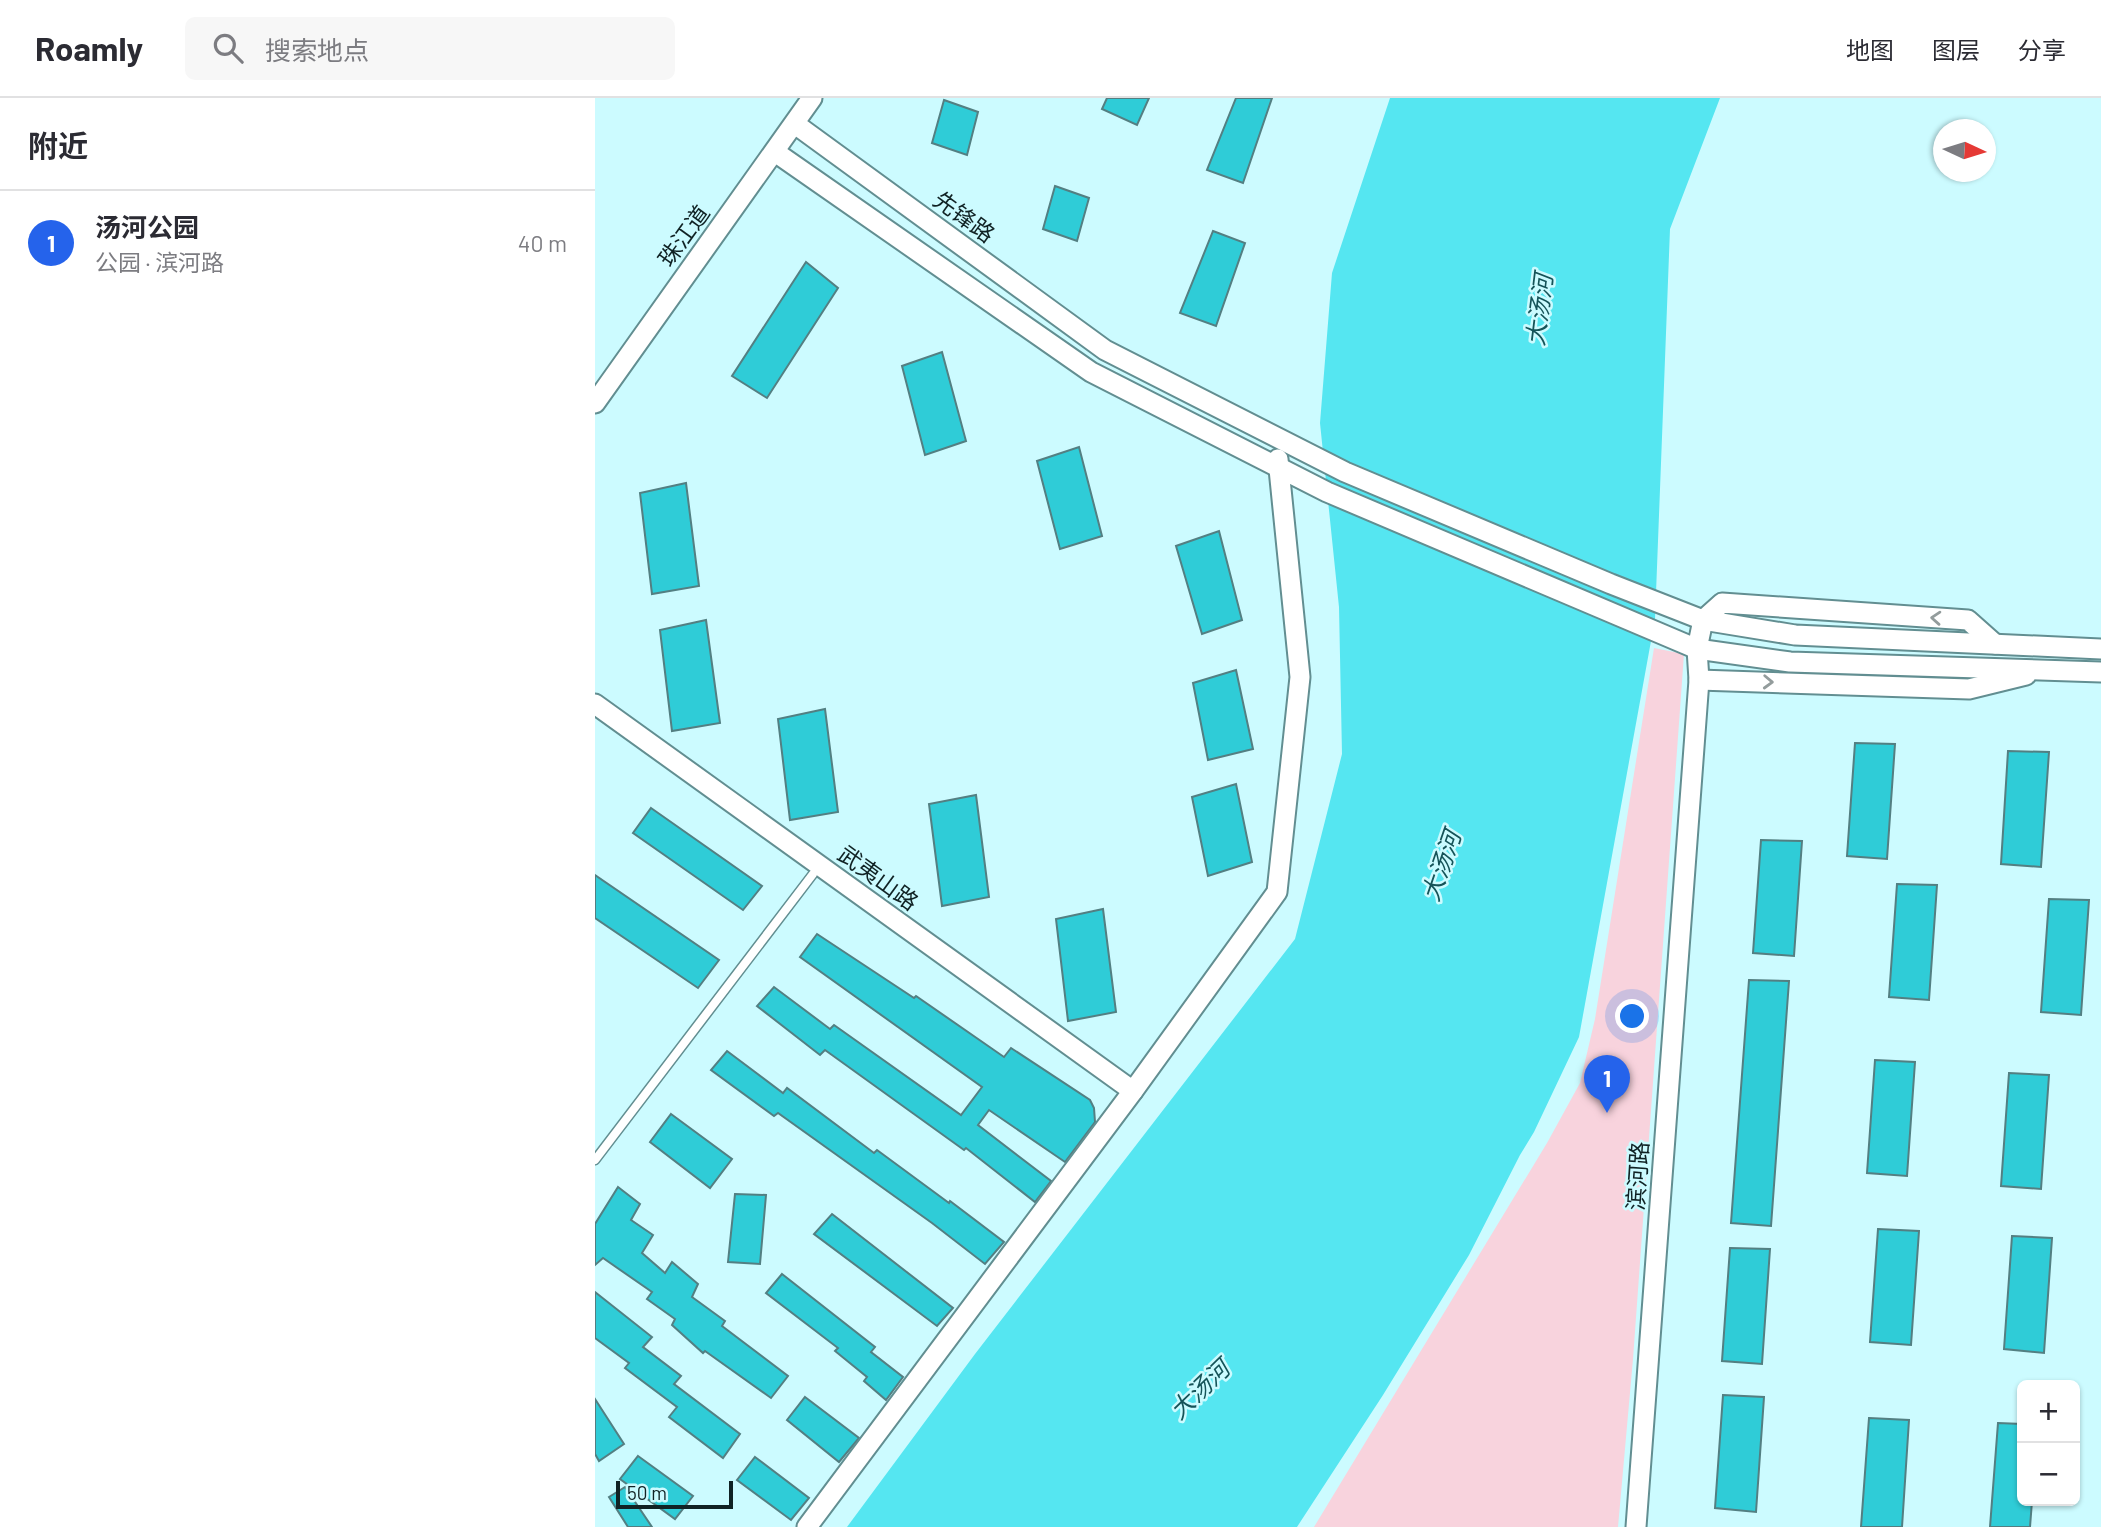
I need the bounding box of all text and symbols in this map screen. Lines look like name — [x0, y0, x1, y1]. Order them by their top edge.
search box — [185, 17, 675, 80]
text: Roamly — [35, 28, 143, 68]
icon: search — [209, 29, 247, 67]
text: 搜索地点 — [265, 34, 369, 65]
text: 地图 — [1846, 35, 1894, 64]
text: 图层 — [1932, 35, 1980, 64]
text: 分享 — [2018, 35, 2066, 64]
north arrow — [1933, 119, 1996, 182]
text: 附近 — [28, 127, 88, 163]
street label: 先锋路 — [928, 185, 1001, 248]
street label: 珠江道 — [652, 199, 715, 272]
text: 汤河公园 — [95, 211, 199, 242]
text: 1 — [47, 229, 55, 257]
text: 40 m — [518, 229, 567, 257]
text: 公园 · 滨河路 — [95, 248, 224, 276]
water label: 大汤河 — [1520, 268, 1558, 347]
one-way arrow — [1930, 610, 1941, 625]
one-way arrow — [1762, 675, 1773, 690]
water label: 大汤河 — [1415, 823, 1467, 904]
street label: 武夷山路 — [833, 839, 924, 916]
your location — [1615, 999, 1649, 1033]
pin: 1 — [1584, 1055, 1630, 1113]
street label: 滨河路 — [1621, 1141, 1653, 1211]
water label: 大汤河 — [1163, 1351, 1238, 1424]
map controls — [2017, 1380, 2080, 1506]
button: + — [2017, 1380, 2080, 1443]
button: − — [2017, 1443, 2080, 1506]
scale bar — [616, 1478, 733, 1510]
text: 50 m — [627, 1481, 667, 1504]

